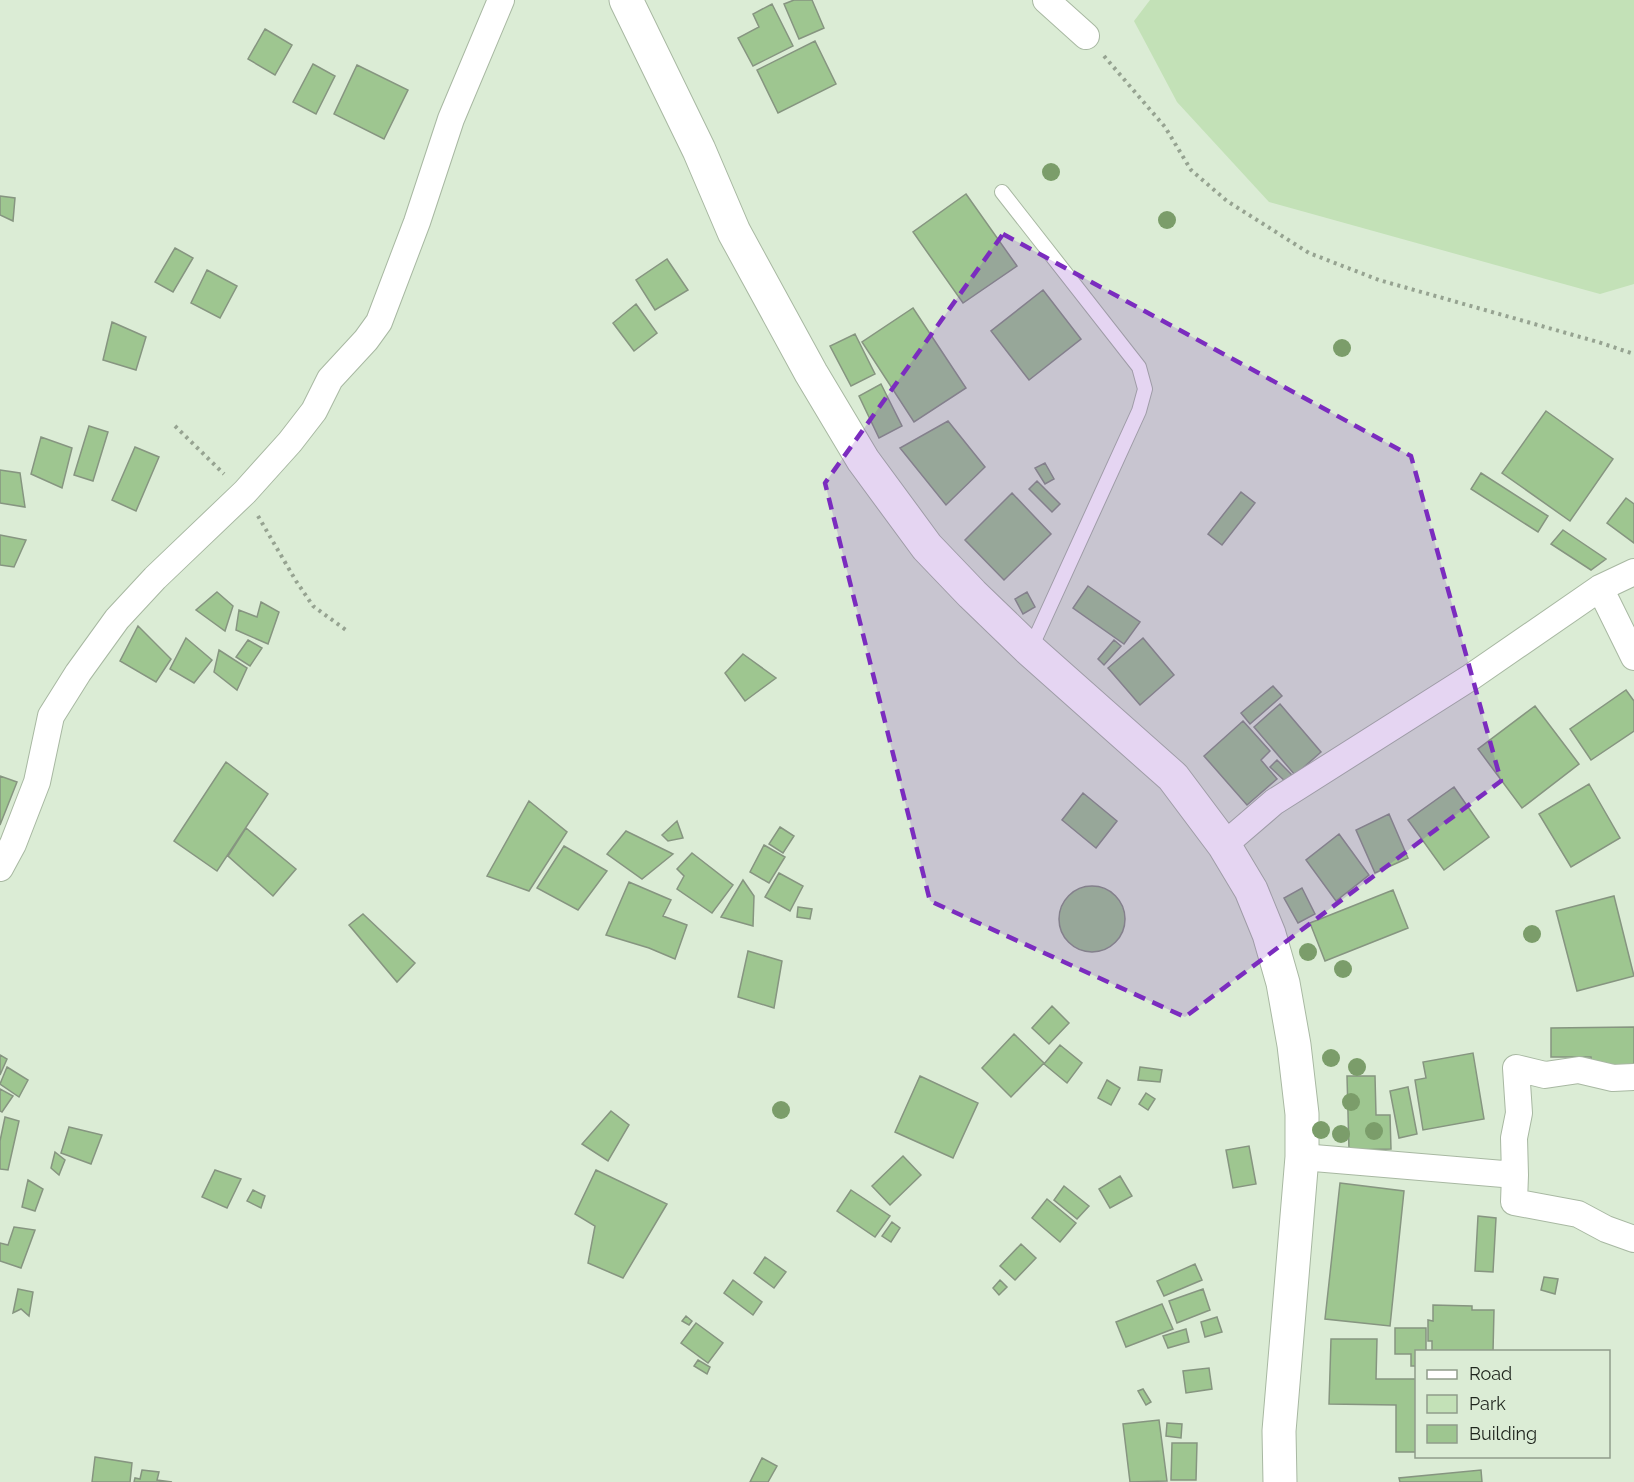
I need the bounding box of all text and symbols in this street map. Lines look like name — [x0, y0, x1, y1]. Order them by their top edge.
legend — [1415, 1350, 1610, 1458]
text: Road — [1469, 1363, 1512, 1384]
text: Park — [1469, 1393, 1506, 1414]
text: Building — [1469, 1423, 1537, 1444]

